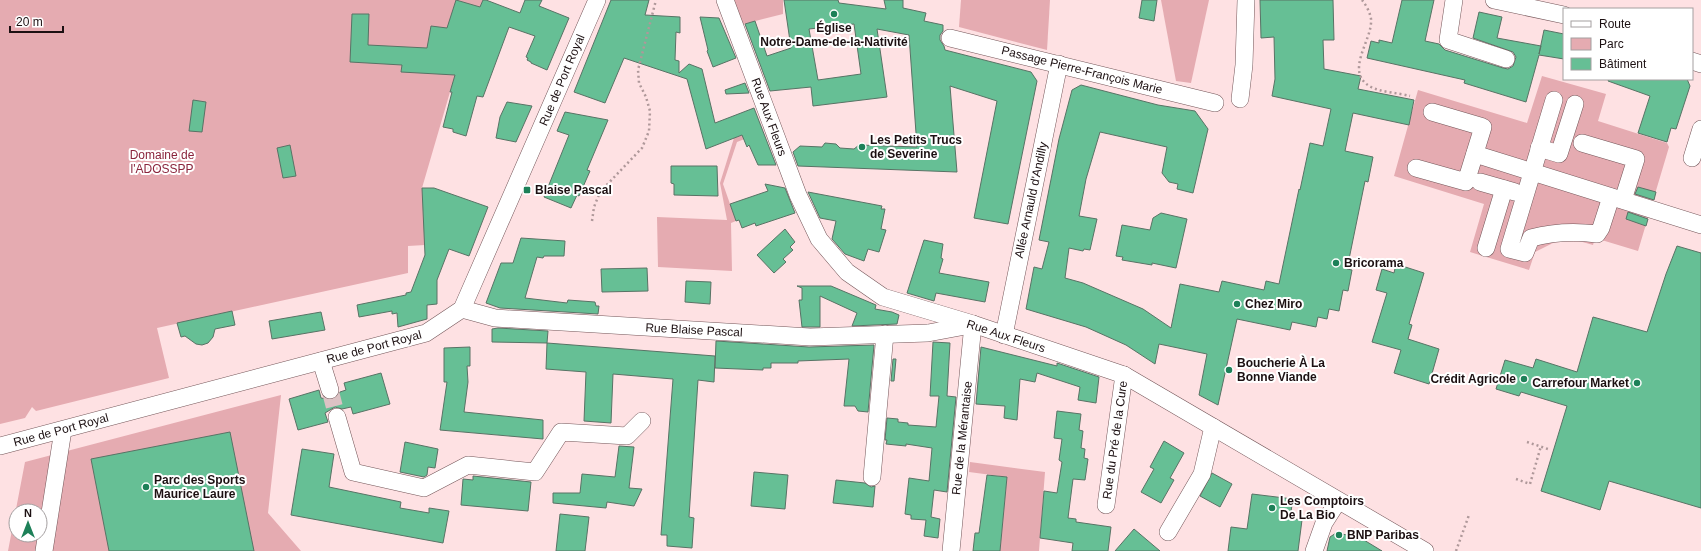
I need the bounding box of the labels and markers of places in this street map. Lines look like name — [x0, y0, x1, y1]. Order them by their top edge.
marker: Église Notre-Dame-de-la-Nativité — [829, 9, 839, 19]
place label: Église Notre-Dame-de-la-Nativité — [760, 20, 908, 49]
place label: Les Petits Trucs de Severine — [870, 133, 962, 161]
marker: Les Petits Trucs de Severine — [857, 142, 867, 152]
place label: Blaise Pascal — [535, 183, 612, 197]
marker: Blaise Pascal — [522, 185, 532, 195]
place label: Bricorama — [1344, 256, 1404, 270]
marker: Bricorama — [1331, 258, 1341, 268]
place label: Chez Miro — [1245, 297, 1302, 311]
marker: Chez Miro — [1232, 299, 1242, 309]
place label: Boucherie À La Bonne Viande — [1237, 355, 1325, 384]
marker: Boucherie À La Bonne Viande — [1224, 365, 1234, 375]
place label: Crédit Agricole — [1430, 372, 1516, 386]
marker: Crédit Agricole — [1519, 374, 1529, 384]
place label: Carrefour Market — [1532, 376, 1629, 390]
marker: Carrefour Market — [1632, 378, 1642, 388]
place label: Parc des Sports Maurice Laure — [154, 473, 246, 501]
marker: Parc des Sports Maurice Laure — [141, 482, 151, 492]
place label: Les Comptoirs De La Bio — [1280, 494, 1364, 522]
marker: Les Comptoirs De La Bio — [1267, 503, 1277, 513]
place label: BNP Paribas — [1347, 528, 1419, 542]
marker: BNP Paribas — [1334, 530, 1344, 540]

